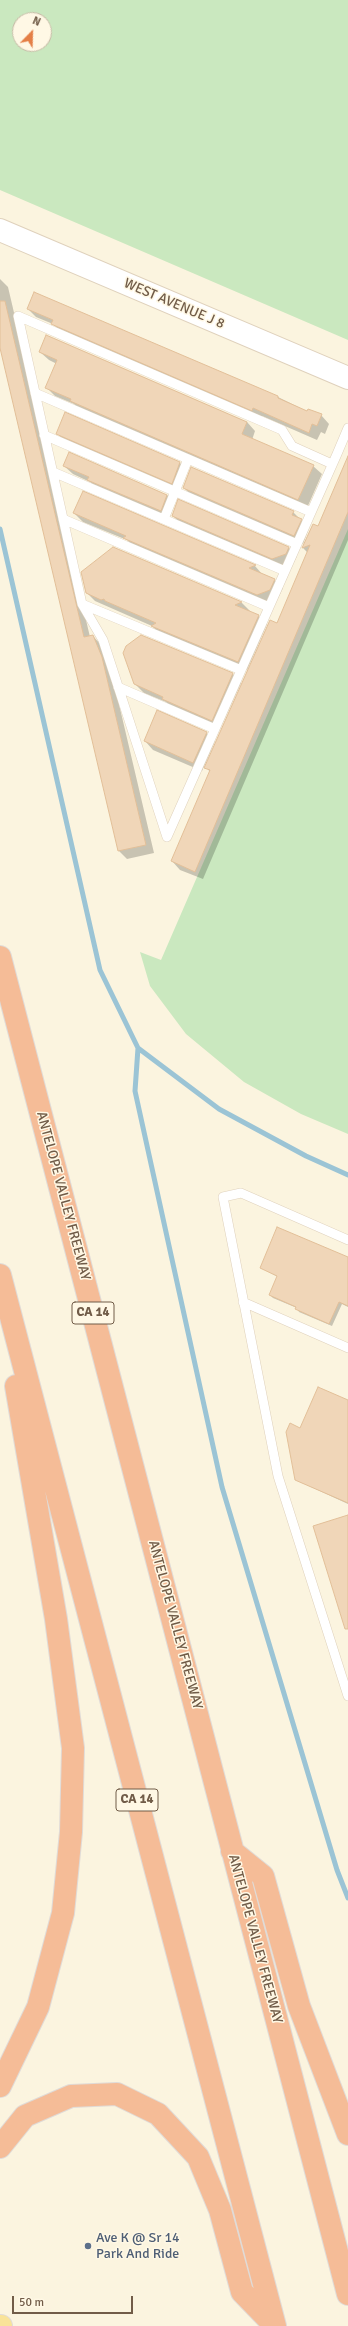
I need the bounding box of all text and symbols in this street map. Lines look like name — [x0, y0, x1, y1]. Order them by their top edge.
north arrow — [12, 12, 52, 52]
text: N — [30, 14, 43, 29]
street label: WEST AVENUE J 8 — [121, 275, 227, 333]
street label: ANTELOPE VALLEY FREEWAY — [32, 1110, 94, 1282]
road number: CA 14 — [72, 1302, 114, 1324]
street label: ANTELOPE VALLEY FREEWAY — [144, 1539, 206, 1711]
road number: CA 14 — [116, 1789, 158, 1811]
street label: ANTELOPE VALLEY FREEWAY — [224, 1853, 286, 2025]
place label: Ave K @ Sr 14 Park And Ride — [96, 2230, 180, 2262]
marker: Ave K @ Sr 14 Park And Ride — [83, 2241, 93, 2251]
scale bar — [14, 2288, 135, 2314]
text: 50 m — [19, 2295, 44, 2310]

